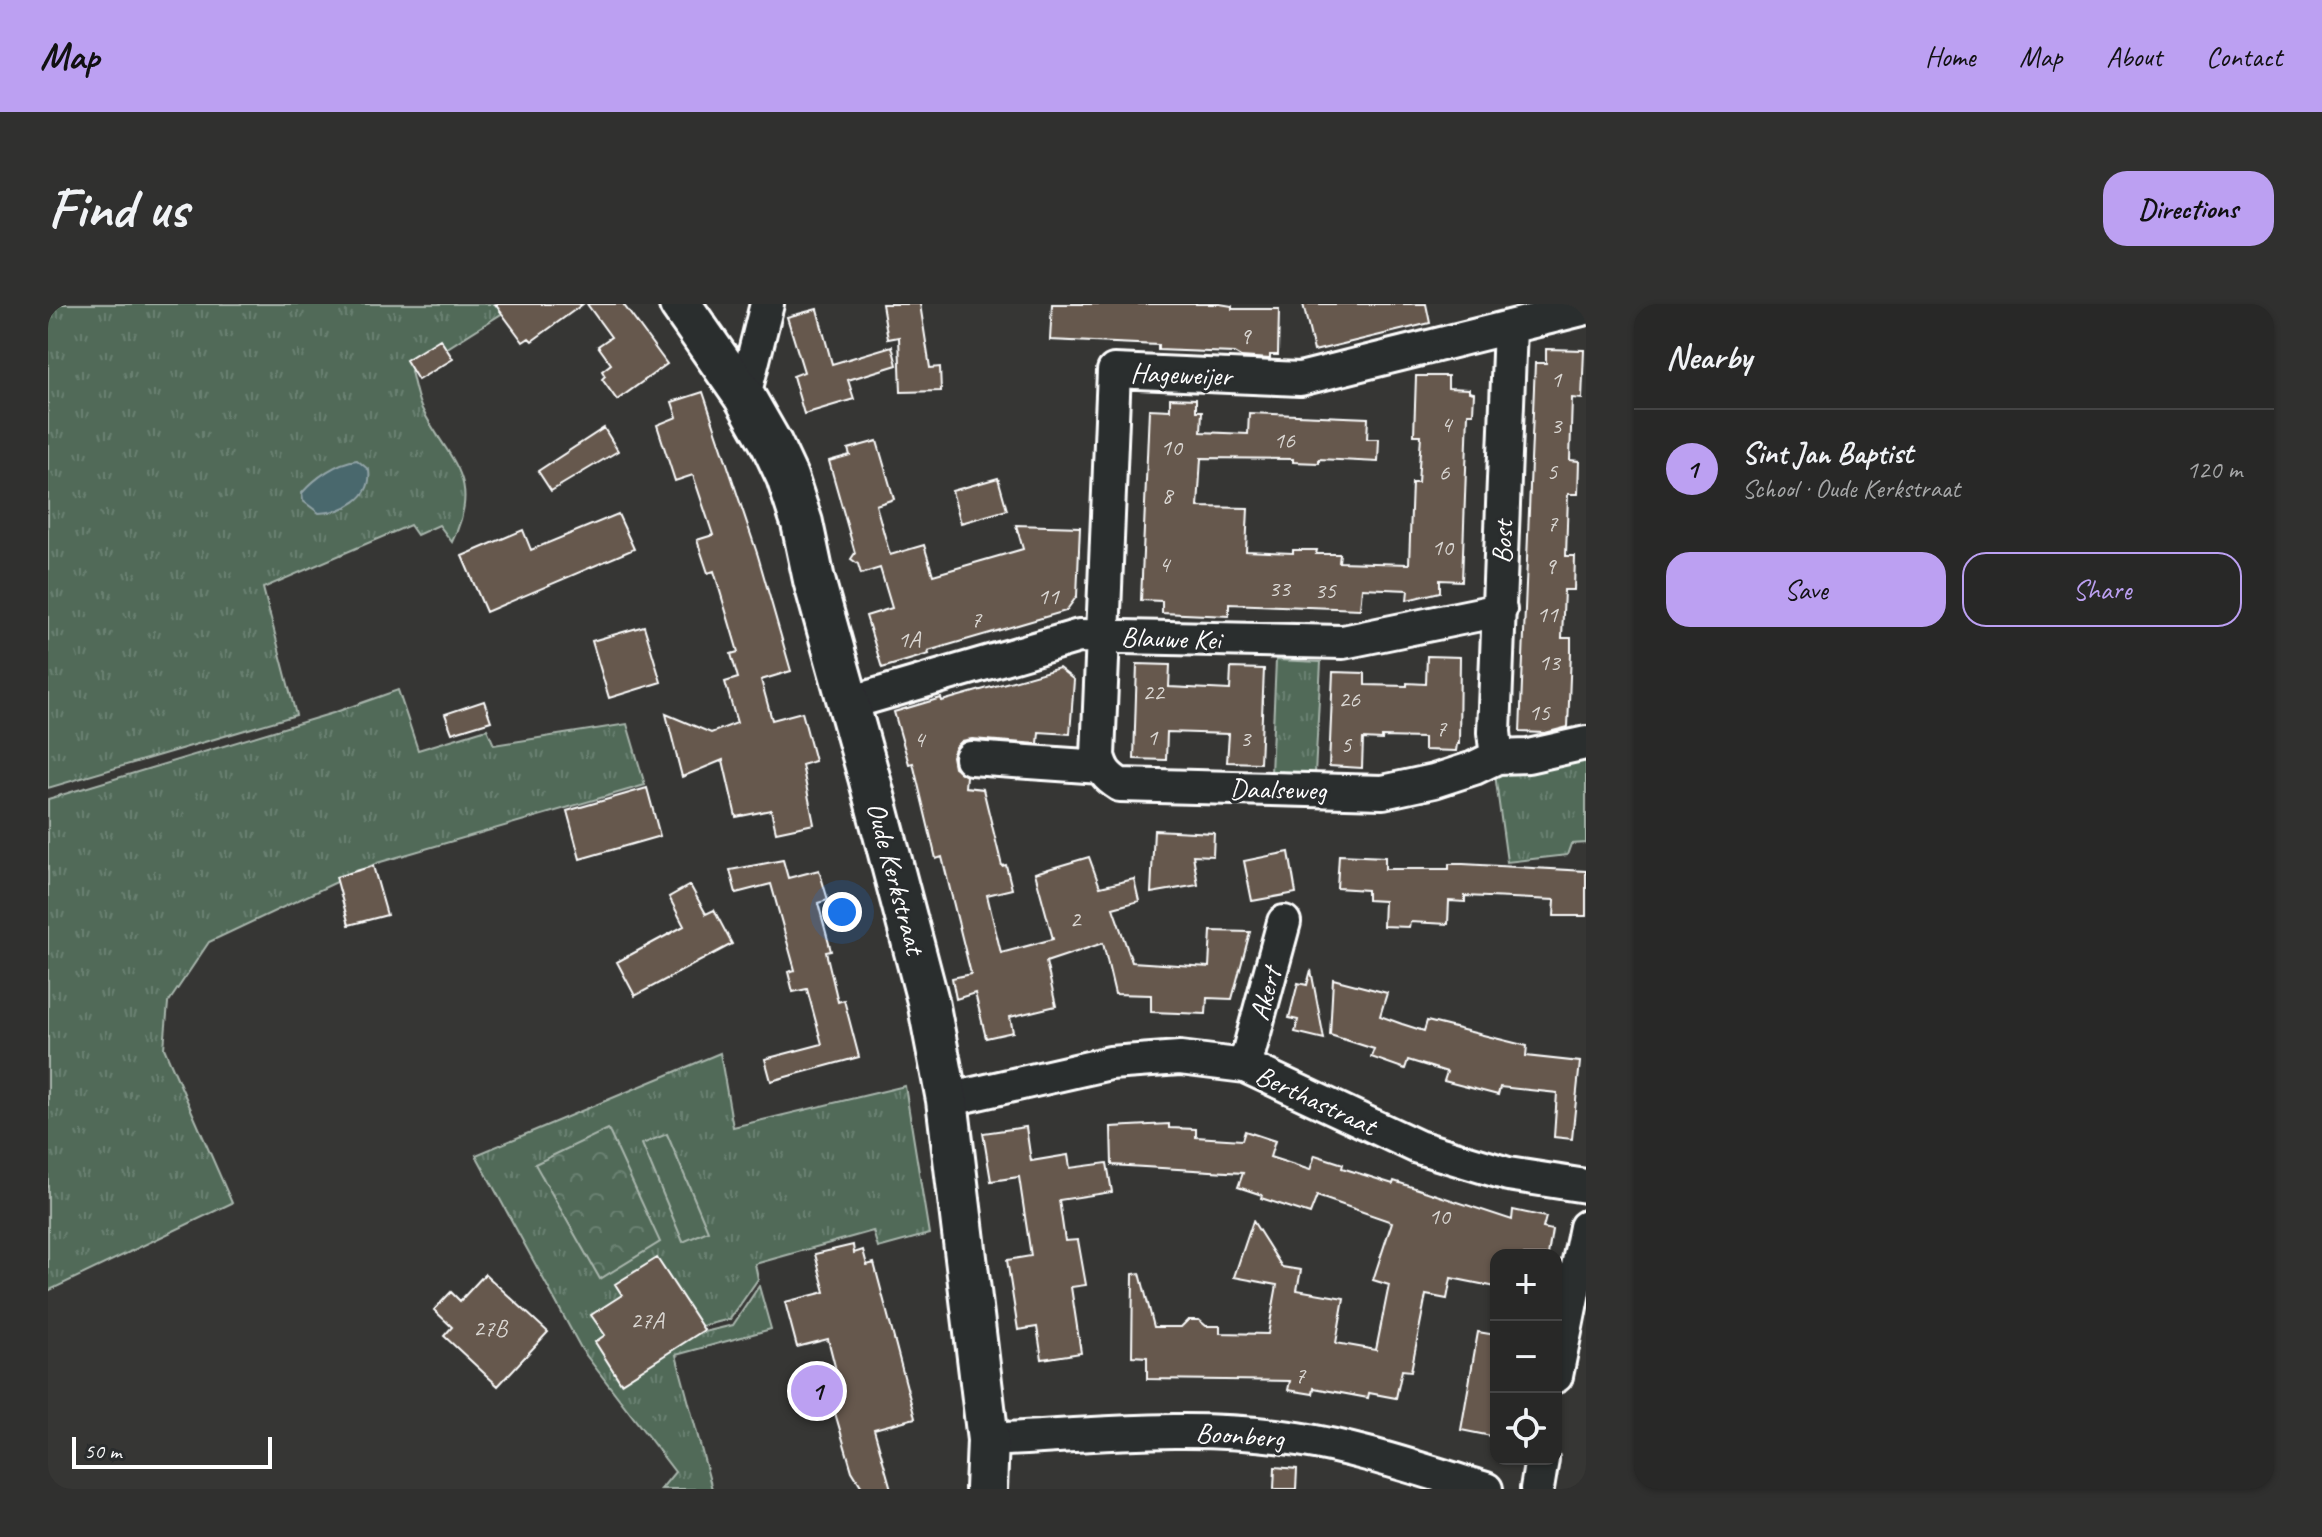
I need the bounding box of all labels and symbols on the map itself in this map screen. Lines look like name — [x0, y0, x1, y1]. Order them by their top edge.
house number: 9 — [1240, 321, 1253, 351]
street label: Hageweijer — [1130, 355, 1235, 393]
house number: 1 — [1551, 364, 1563, 394]
house number: 4 — [1441, 409, 1454, 439]
house number: 3 — [1551, 410, 1564, 440]
house number: 16 — [1273, 425, 1296, 455]
house number: 10 — [1160, 432, 1184, 462]
house number: 5 — [1547, 456, 1559, 486]
house number: 6 — [1439, 457, 1451, 487]
house number: 8 — [1162, 480, 1175, 510]
house number: 7 — [1547, 508, 1559, 538]
street label: Bost — [1484, 517, 1520, 564]
house number: 10 — [1431, 532, 1455, 562]
house number: 4 — [1159, 549, 1172, 579]
house number: 9 — [1545, 551, 1558, 581]
house number: 33 — [1268, 573, 1292, 603]
house number: 35 — [1314, 575, 1337, 605]
house number: 11 — [1037, 581, 1060, 611]
house number: 11 — [1536, 599, 1559, 629]
house number: 7 — [971, 604, 983, 634]
street label: Blauwe Kei — [1121, 619, 1225, 657]
house number: 1A — [898, 624, 921, 654]
house number: 13 — [1538, 647, 1562, 677]
house number: 22 — [1142, 677, 1166, 707]
house number: 26 — [1338, 684, 1361, 714]
house number: 15 — [1528, 697, 1551, 727]
house number: 7 — [1436, 713, 1448, 743]
house number: 1 — [1147, 722, 1159, 752]
house number: 3 — [1240, 723, 1253, 753]
house number: 4 — [914, 724, 927, 754]
house number: 5 — [1341, 729, 1353, 759]
street label: Daalseweg — [1229, 771, 1328, 807]
street label: Oude Kerkstraat — [859, 798, 934, 960]
your location — [822, 892, 862, 932]
house number: 2 — [1070, 904, 1083, 934]
street label: Akert — [1241, 960, 1290, 1024]
street label: Berthastraat — [1250, 1057, 1384, 1144]
house number: 10 — [1428, 1201, 1452, 1231]
house number: 27A — [630, 1305, 665, 1335]
house number: 27B — [473, 1313, 509, 1343]
house number: 7 — [1295, 1360, 1307, 1390]
pin: 1 — [791, 1361, 843, 1421]
street label: Boonberg — [1195, 1414, 1286, 1456]
scale bar — [72, 1433, 272, 1469]

